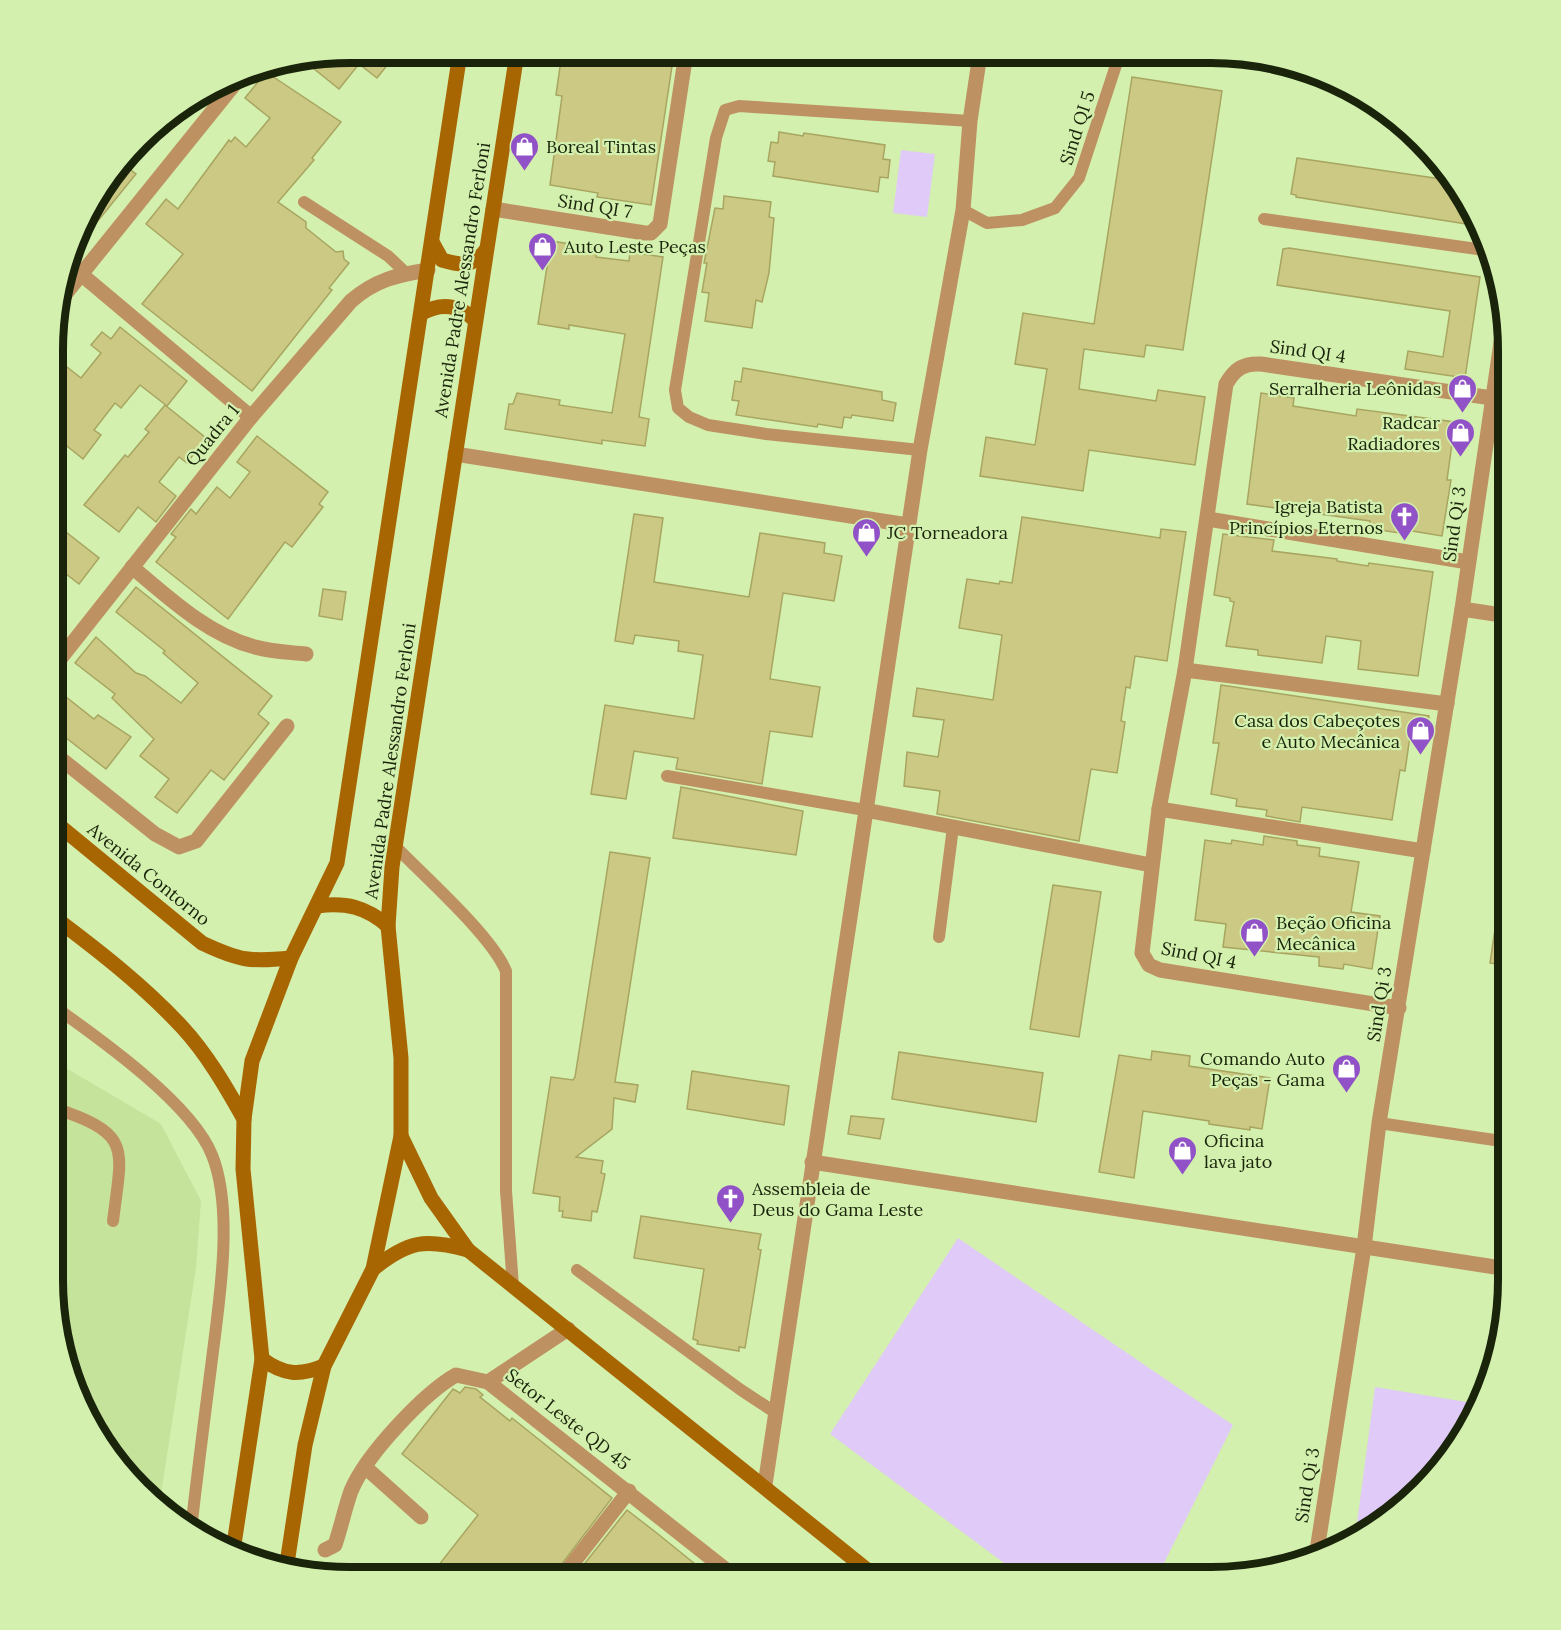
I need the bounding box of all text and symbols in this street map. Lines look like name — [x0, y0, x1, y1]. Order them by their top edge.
street label: Sind QI 5 — [1054, 88, 1100, 168]
shop icon: Boreal Tintas — [509, 130, 541, 172]
place label: Boreal Tintas — [546, 135, 656, 158]
street label: Avenida Padre Alessandro Ferloni — [429, 141, 495, 420]
street label: Sind QI 7 — [556, 189, 634, 223]
shop icon: Auto Leste Peças — [527, 230, 559, 272]
place label: Auto Leste Peças — [563, 235, 706, 258]
street label: Sind QI 4 — [1269, 334, 1348, 368]
shop icon: Serralheria Leônidas — [1446, 372, 1478, 414]
place label: Serralheria Leônidas — [1269, 377, 1441, 400]
street label: Quadra 1 — [180, 399, 244, 471]
place label: Radcar Radiadores — [1347, 411, 1440, 455]
shop icon: Radcar Radiadores — [1445, 416, 1477, 458]
street label: Sind Qi 3 — [1437, 485, 1471, 563]
place label: Igreja Batista Princípios Eternos — [1229, 495, 1383, 539]
church icon: Igreja Batista Princípios Eternos — [1388, 500, 1420, 542]
shop icon: JC Torneadora — [850, 516, 882, 558]
place label: JC Torneadora — [886, 521, 1008, 544]
street label: Avenida Padre Alessandro Ferloni — [359, 622, 421, 901]
place label: Casa dos Cabeçotes e Auto Mecânica — [1234, 709, 1400, 753]
shop icon: Casa dos Cabeçotes e Auto Mecânica — [1405, 714, 1437, 756]
street label: Avenida Contorno — [82, 817, 215, 930]
place label: Beção Oficina Mecânica — [1276, 911, 1391, 955]
shop icon: Beção Oficina Mecânica — [1239, 916, 1271, 958]
street label: Sind QI 4 — [1159, 936, 1239, 974]
street label: Sind Qi 3 — [1362, 965, 1396, 1043]
place label: Comando Auto Peças - Gama — [1200, 1047, 1325, 1091]
shop icon: Comando Auto Peças - Gama — [1330, 1052, 1362, 1094]
place label: Oficina lava jato — [1204, 1129, 1272, 1173]
shop icon: Oficina lava jato — [1167, 1134, 1199, 1176]
place label: Assembleia de Deus do Gama Leste — [751, 1177, 924, 1221]
church icon: Assembleia de Deus do Gama Leste — [715, 1182, 747, 1224]
street label: Setor Leste QD 45 — [501, 1363, 635, 1475]
street label: Sind Qi 3 — [1290, 1446, 1324, 1524]

